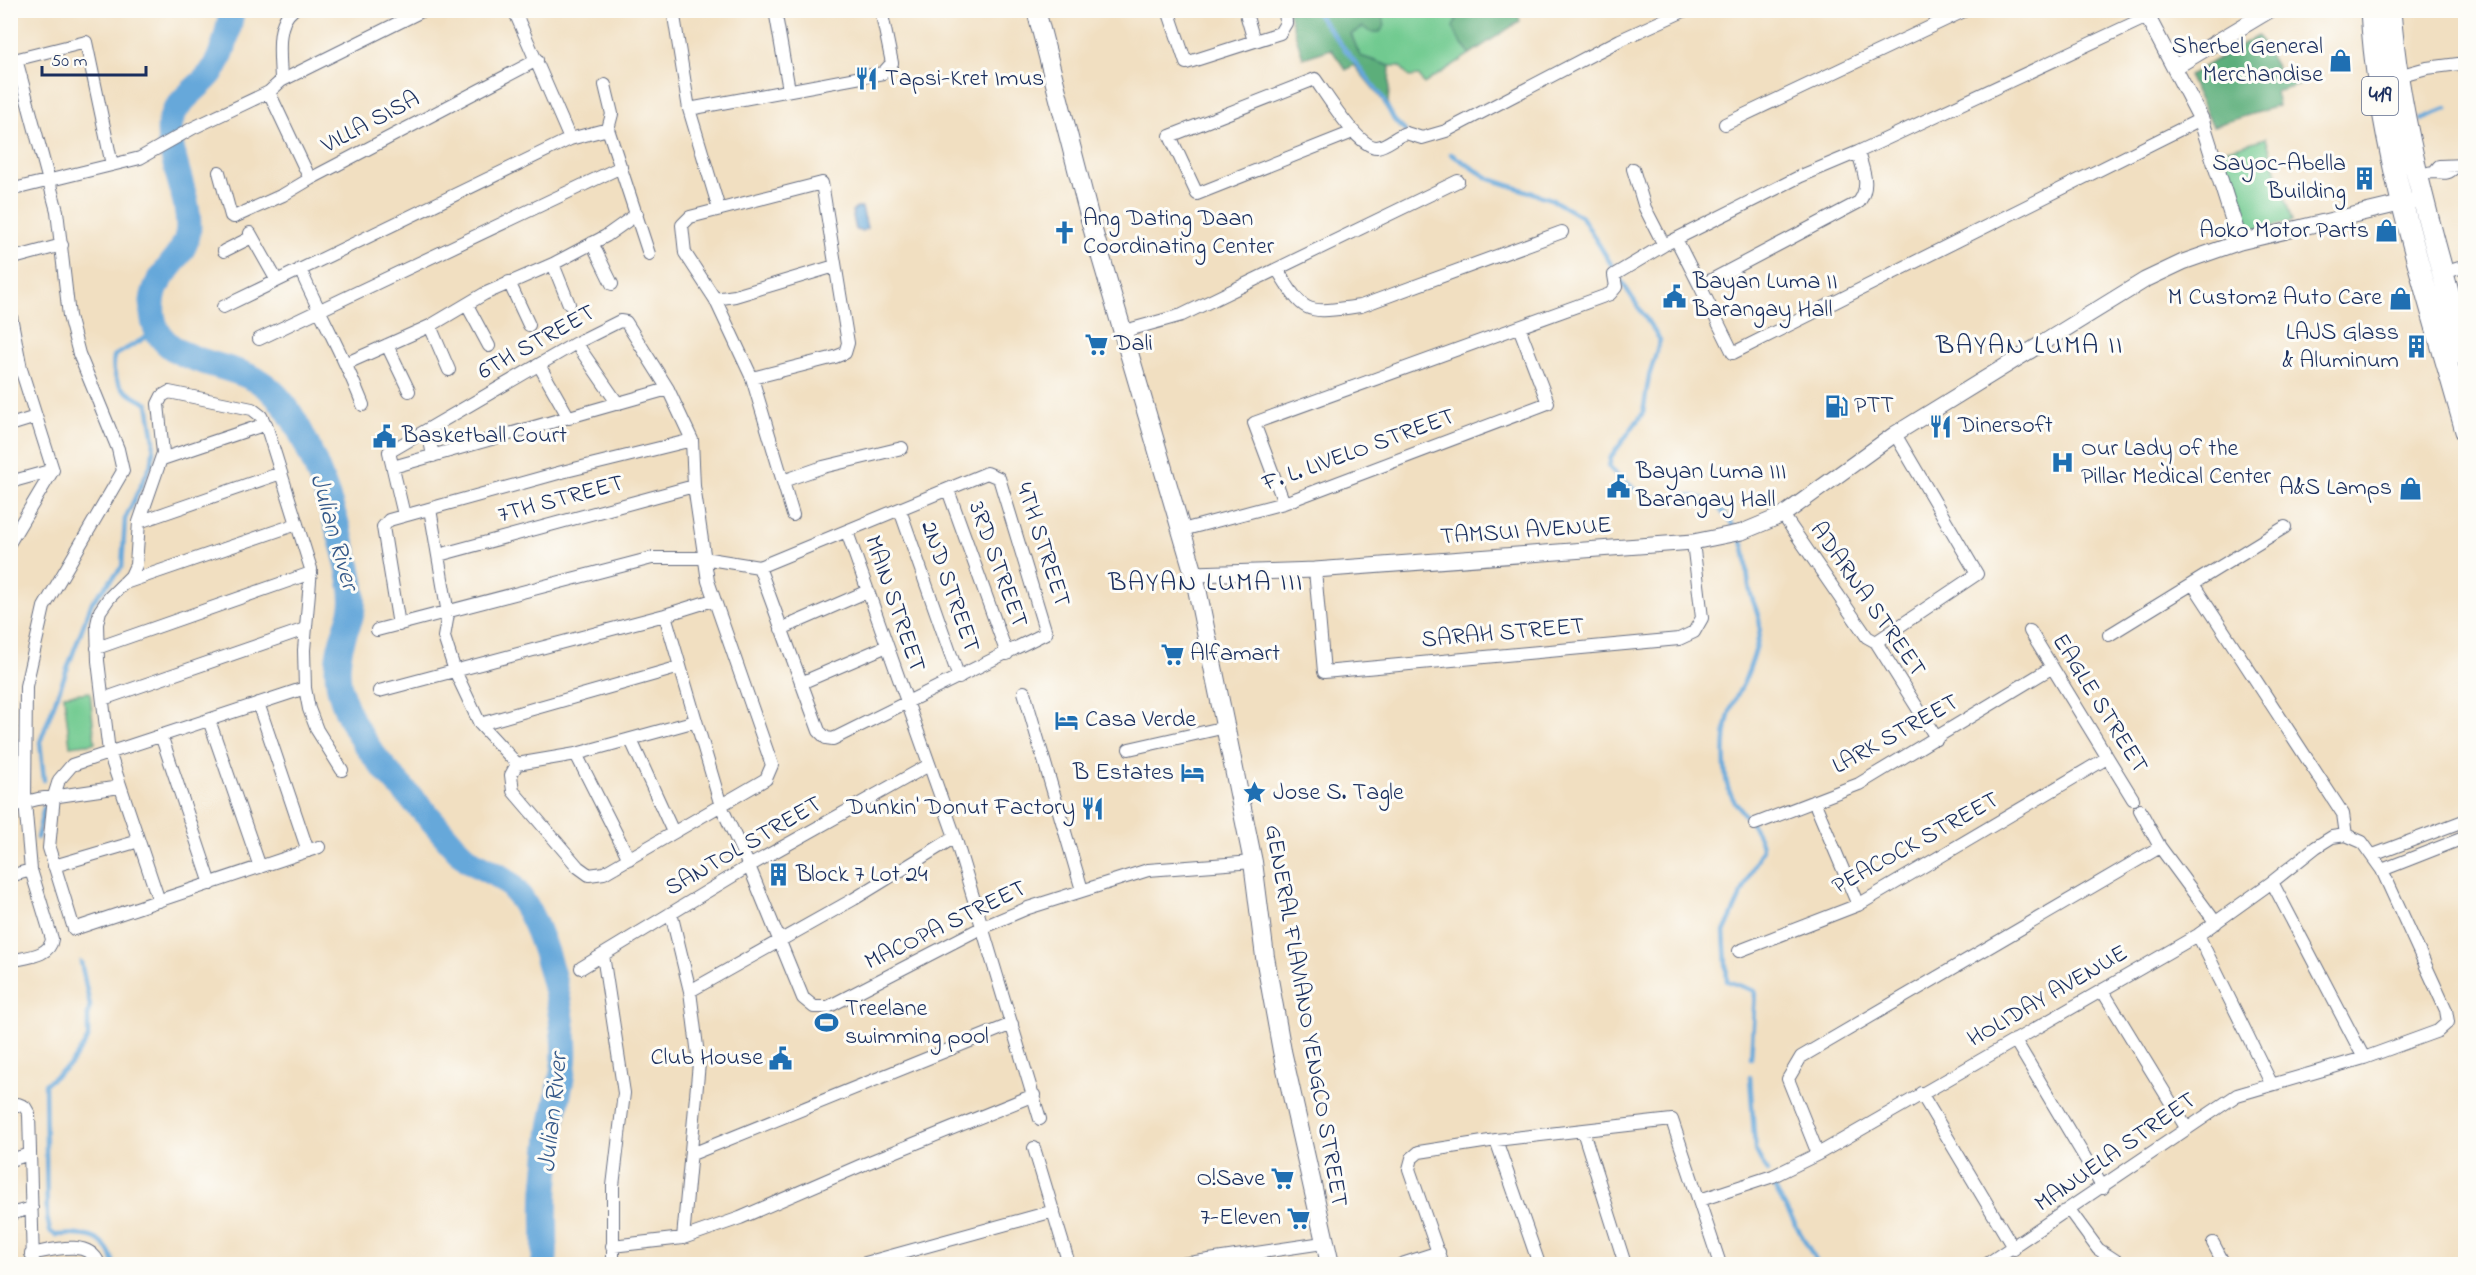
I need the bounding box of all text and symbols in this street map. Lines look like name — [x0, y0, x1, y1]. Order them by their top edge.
place label: Sherbel General Merchandise — [2172, 30, 2323, 93]
scale bar — [42, 39, 146, 77]
shop icon: Sherbel General Merchandise — [2328, 48, 2354, 74]
text: 50 m — [51, 49, 88, 75]
place label: Tapsi-Kret Imus — [885, 62, 1044, 97]
restaurant icon: Tapsi-Kret Imus — [854, 66, 880, 92]
road number: 419 — [2362, 77, 2398, 115]
street label: VILLA SISA — [315, 82, 426, 164]
place label: Sayoc-Abella Building — [2212, 147, 2346, 210]
building icon: Sayoc-Abella Building — [2351, 165, 2377, 191]
place label: Ang Dating Daan Coordinating Center — [1083, 202, 1275, 265]
place label: Aoko Motor Parts — [2199, 214, 2369, 249]
shop icon: Aoko Motor Parts — [2374, 218, 2400, 244]
church icon: Ang Dating Daan Coordinating Center — [1052, 220, 1078, 246]
place label: Bayan Luma II Barangay Hall — [1692, 265, 1838, 329]
place label: M Customz Auto Care — [2168, 281, 2382, 316]
public building icon: Bayan Luma II Barangay Hall — [1662, 283, 1688, 309]
shop icon: M Customz Auto Care — [2387, 285, 2413, 311]
street label: 6TH STREET — [472, 296, 602, 390]
place label: LAJS Glass & Aluminum — [2283, 316, 2399, 379]
place label: Dali — [1113, 327, 1153, 362]
district label: BAYAN LUMA II — [1935, 327, 2124, 366]
supermarket icon: Dali — [1083, 331, 1109, 357]
building icon: LAJS Glass & Aluminum — [2404, 334, 2430, 360]
place label: PTT — [1854, 389, 1894, 424]
fuel station icon: PTT — [1823, 393, 1849, 419]
street label: F. L. LIVELO STREET — [1257, 400, 1460, 502]
place label: Dinersoft — [1957, 409, 2053, 444]
restaurant icon: Dinersoft — [1927, 413, 1953, 439]
place label: Basketball Court — [401, 419, 567, 454]
public building icon: Basketball Court — [371, 423, 397, 449]
place label: Our Lady of the Pillar Medical Center — [2081, 432, 2272, 495]
hospital icon: Our Lady of the Pillar Medical Center — [2050, 450, 2076, 476]
place label: Bayan Luma III Barangay Hall — [1635, 455, 1786, 519]
street label: 7TH STREET — [494, 466, 628, 534]
water label: Julian River — [298, 469, 369, 597]
place label: A&S Lamps — [2279, 471, 2392, 506]
public building icon: Bayan Luma III Barangay Hall — [1605, 473, 1631, 499]
shop icon: A&S Lamps — [2397, 475, 2423, 501]
street label: 4TH STREET — [1005, 478, 1079, 612]
street label: 3RD STREET — [958, 497, 1036, 633]
street label: TAMSUI AVENUE — [1439, 509, 1613, 555]
street label: ADARNA STREET — [1800, 515, 1934, 685]
street label: 2ND STREET — [910, 517, 988, 658]
street label: MAIN STREET — [854, 531, 934, 677]
district label: BAYAN LUMA III — [1107, 564, 1304, 603]
street label: SARAH STREET — [1420, 609, 1586, 659]
street label: EAGLE STREET — [2042, 627, 2156, 781]
place label: Alfamart — [1190, 637, 1280, 672]
supermarket icon: Alfamart — [1159, 641, 1185, 667]
street label: LARK STREET — [1826, 686, 1966, 784]
place label: Casa Verde — [1085, 703, 1196, 738]
hotel icon: Casa Verde — [1054, 707, 1080, 733]
place label: B Estates — [1072, 756, 1174, 791]
hotel icon: B Estates — [1179, 760, 1205, 786]
place label: Jose S. Tagle — [1273, 776, 1404, 811]
place icon: Jose S. Tagle — [1242, 780, 1268, 806]
street label: PEACOCK STREET — [1826, 783, 2006, 904]
street label: SANTOL STREET — [659, 788, 829, 906]
place label: Dunkin' Donut Factory — [846, 791, 1075, 827]
restaurant icon: Dunkin' Donut Factory — [1080, 795, 1106, 821]
street label: GENERAL FLAVIANO YENGCO STREET — [1254, 822, 1356, 1210]
place label: Block 7 Lot 24 — [795, 858, 928, 893]
building icon: Block 7 Lot 24 — [765, 862, 791, 888]
street label: MACOPA STREET — [859, 872, 1033, 980]
street label: HOLIDAY AVENUE — [1961, 937, 2135, 1057]
place label: Treelane swimming pool — [845, 992, 989, 1055]
sports icon: Treelane swimming pool — [814, 1010, 840, 1036]
place label: Club House — [650, 1041, 763, 1076]
public building icon: Club House — [768, 1045, 794, 1071]
water label: Julian River — [529, 1049, 579, 1174]
street label: MANUELA STREET — [2028, 1084, 2204, 1222]
place label: O!Save — [1197, 1162, 1265, 1197]
supermarket icon: O!Save — [1270, 1166, 1296, 1192]
place label: 7-Eleven — [1200, 1201, 1281, 1236]
supermarket icon: 7-Eleven — [1286, 1205, 1312, 1231]

